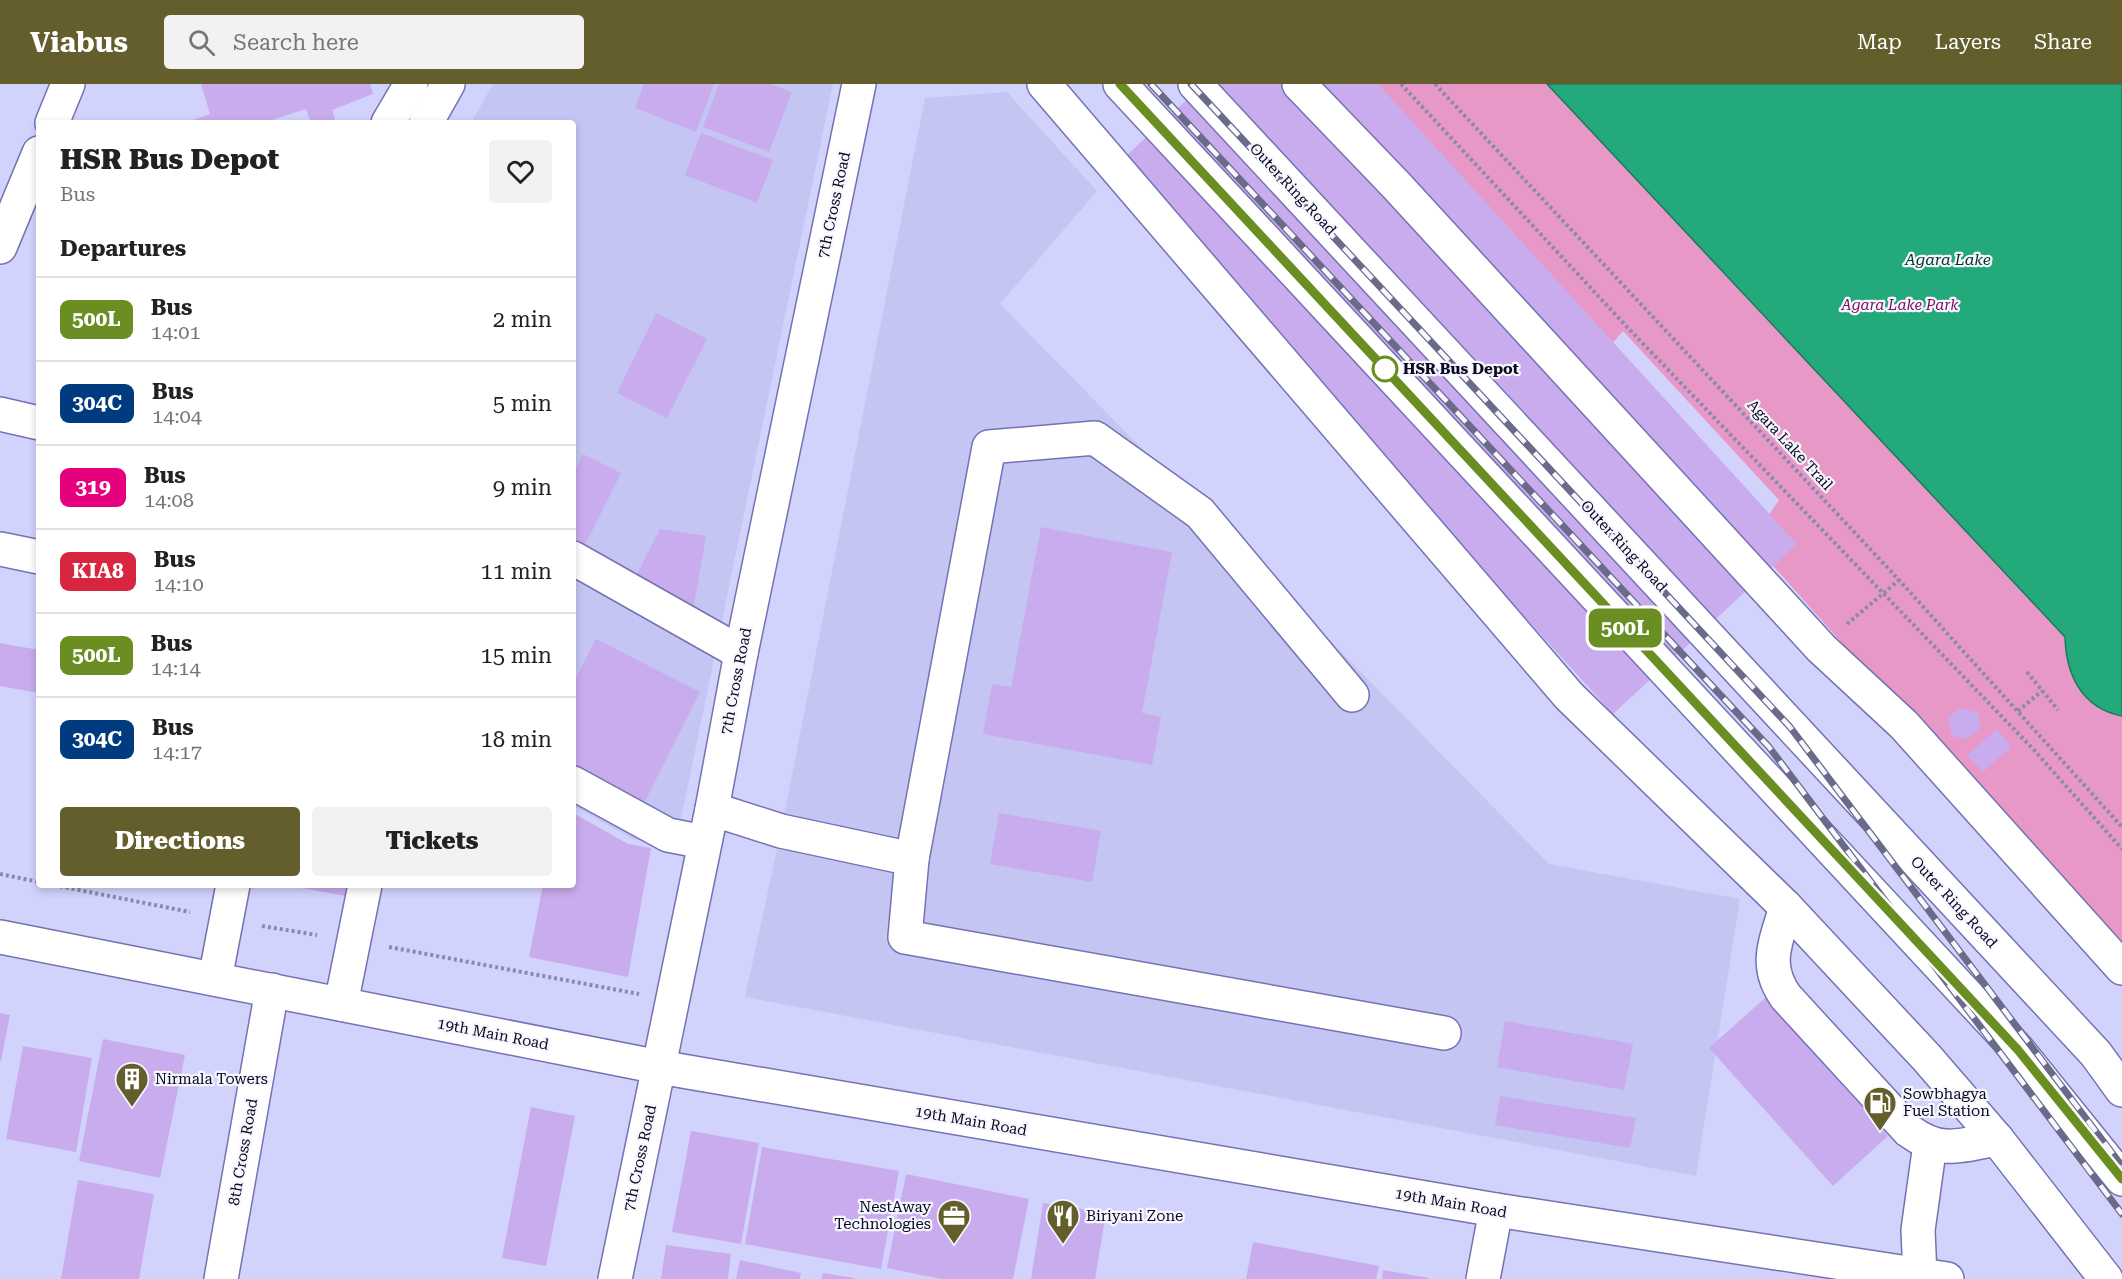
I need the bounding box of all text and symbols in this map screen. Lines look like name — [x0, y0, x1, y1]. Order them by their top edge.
search box — [164, 15, 584, 69]
text: Viabus — [30, 26, 128, 59]
icon: search — [185, 26, 218, 59]
text: Search here — [233, 30, 359, 55]
text: Map — [1857, 30, 1902, 54]
text: Layers — [1935, 30, 2001, 54]
text: Share — [2034, 30, 2092, 54]
street label: Outer Ring Road — [1246, 139, 1340, 239]
button: heart — [489, 140, 552, 203]
text: HSR Bus Depot — [60, 143, 279, 176]
street label: 7th Cross Road — [814, 150, 854, 260]
text: Bus — [60, 182, 95, 206]
text: Departures — [60, 236, 186, 261]
water label: Agara Lake — [1904, 250, 1991, 269]
text: Bus — [151, 295, 192, 320]
park label: Agara Lake Park — [1841, 296, 1959, 314]
text: 500L — [72, 307, 121, 331]
text: 2 min — [493, 307, 552, 332]
text: 14:01 — [151, 320, 201, 344]
marker: HSR Bus Depot — [1372, 356, 1398, 382]
place label: HSR Bus Depot — [1403, 360, 1519, 378]
text: Bus — [152, 379, 194, 404]
text: 304C — [72, 391, 122, 415]
text: 5 min — [493, 391, 552, 416]
street label: Agara Lake Trail — [1743, 396, 1837, 494]
text: 14:04 — [152, 404, 202, 428]
text: Bus — [144, 463, 186, 488]
text: 319 — [75, 475, 111, 499]
text: 9 min — [493, 475, 552, 500]
text: 14:08 — [144, 488, 194, 512]
street label: Outer Ring Road — [1577, 496, 1671, 596]
text: Bus — [154, 547, 196, 572]
text: KIA8 — [72, 559, 124, 583]
text: 11 min — [481, 559, 552, 584]
text: 14:10 — [154, 572, 204, 596]
line badge: 500L — [1583, 608, 1667, 648]
text: 500L — [1601, 616, 1649, 640]
street label: 7th Cross Road — [717, 626, 755, 736]
text: Bus — [151, 631, 192, 656]
text: 500L — [72, 643, 121, 667]
text: 15 min — [481, 643, 552, 668]
text: 14:14 — [151, 656, 201, 680]
text: Bus — [152, 715, 194, 740]
text: 304C — [72, 727, 122, 751]
text: 18 min — [481, 727, 552, 752]
text: 14:17 — [152, 740, 202, 764]
button: Directions — [60, 807, 300, 876]
button: Tickets — [312, 807, 552, 876]
street label: Outer Ring Road — [1907, 852, 2001, 952]
street label: 19th Main Road — [436, 1014, 551, 1054]
building icon: Nirmala Towers — [114, 1061, 150, 1108]
place label: Nirmala Towers — [155, 1070, 268, 1088]
fuel station icon: Sowbhagya Fuel Station — [1862, 1085, 1898, 1132]
place label: Sowbhagya Fuel Station — [1903, 1085, 1990, 1120]
street label: 8th Cross Road — [225, 1097, 261, 1207]
street label: 19th Main Road — [914, 1102, 1029, 1140]
street label: 7th Cross Road — [620, 1103, 660, 1213]
street label: 19th Main Road — [1394, 1184, 1509, 1222]
place label: NestAway Technologies — [834, 1198, 931, 1233]
office icon: NestAway Technologies — [936, 1198, 972, 1245]
restaurant icon: Biriyani Zone — [1045, 1198, 1081, 1245]
place label: Biriyani Zone — [1086, 1207, 1183, 1225]

